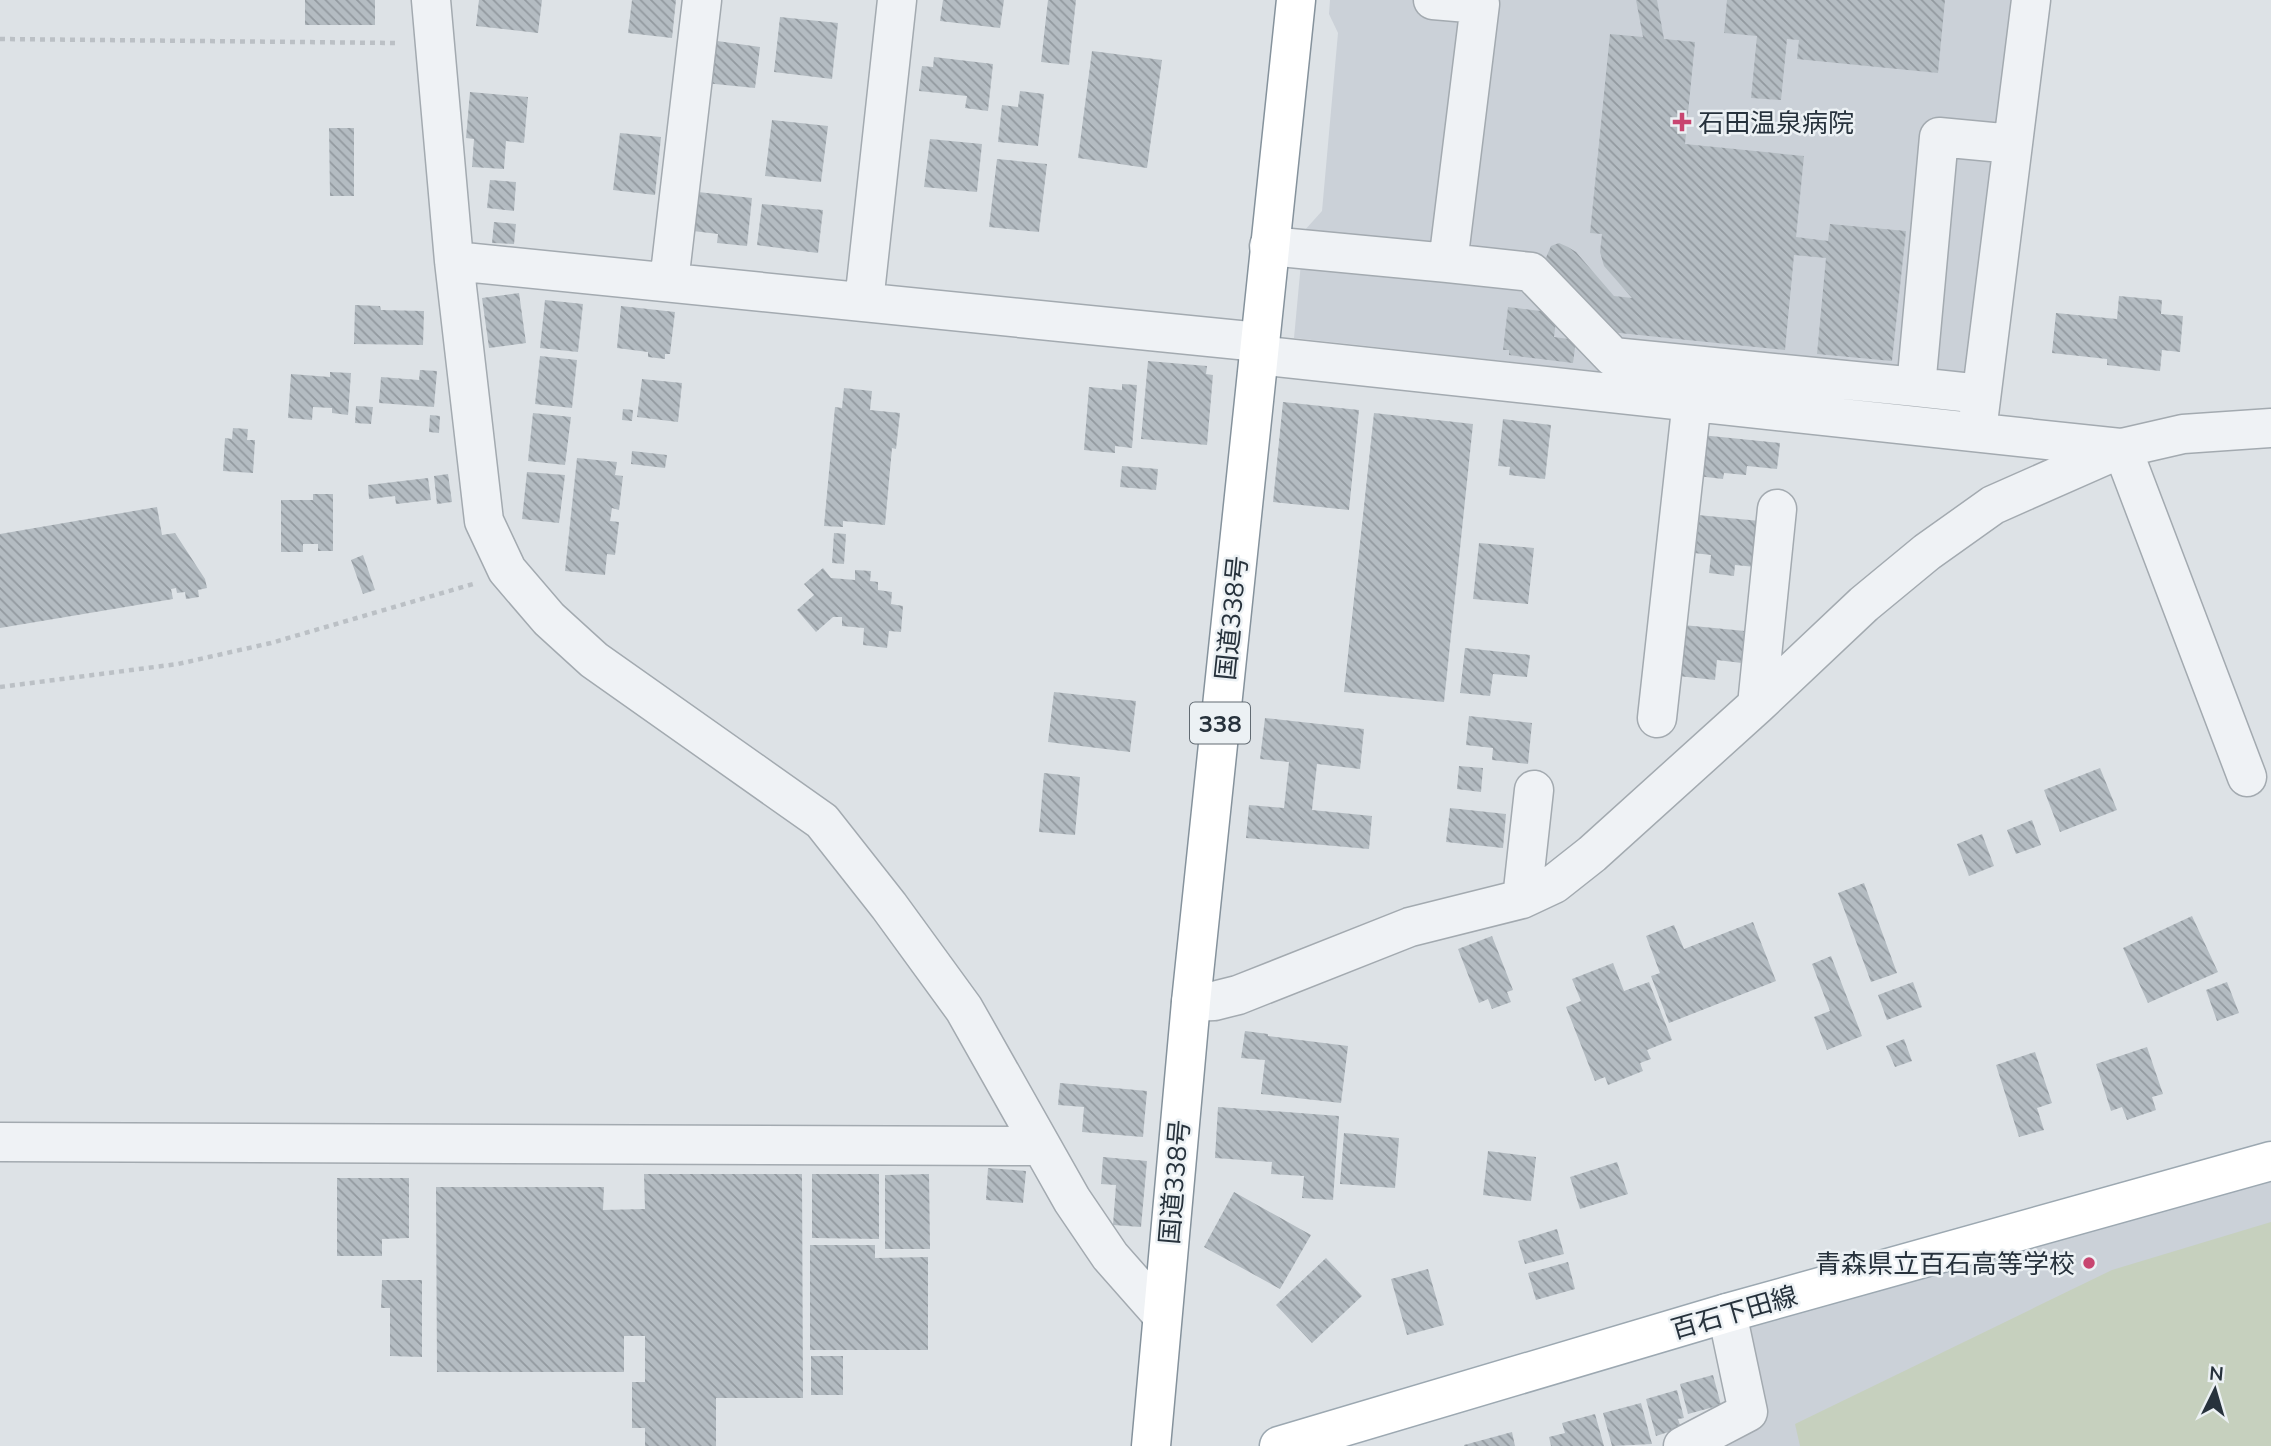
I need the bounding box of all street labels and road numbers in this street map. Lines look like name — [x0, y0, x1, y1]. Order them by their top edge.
street label: 国道338号 — [1208, 554, 1254, 682]
road number: 338 — [1190, 702, 1250, 744]
street label: 国道338号 — [1152, 1118, 1196, 1246]
street label: 百石下田線 — [1667, 1278, 1801, 1346]

